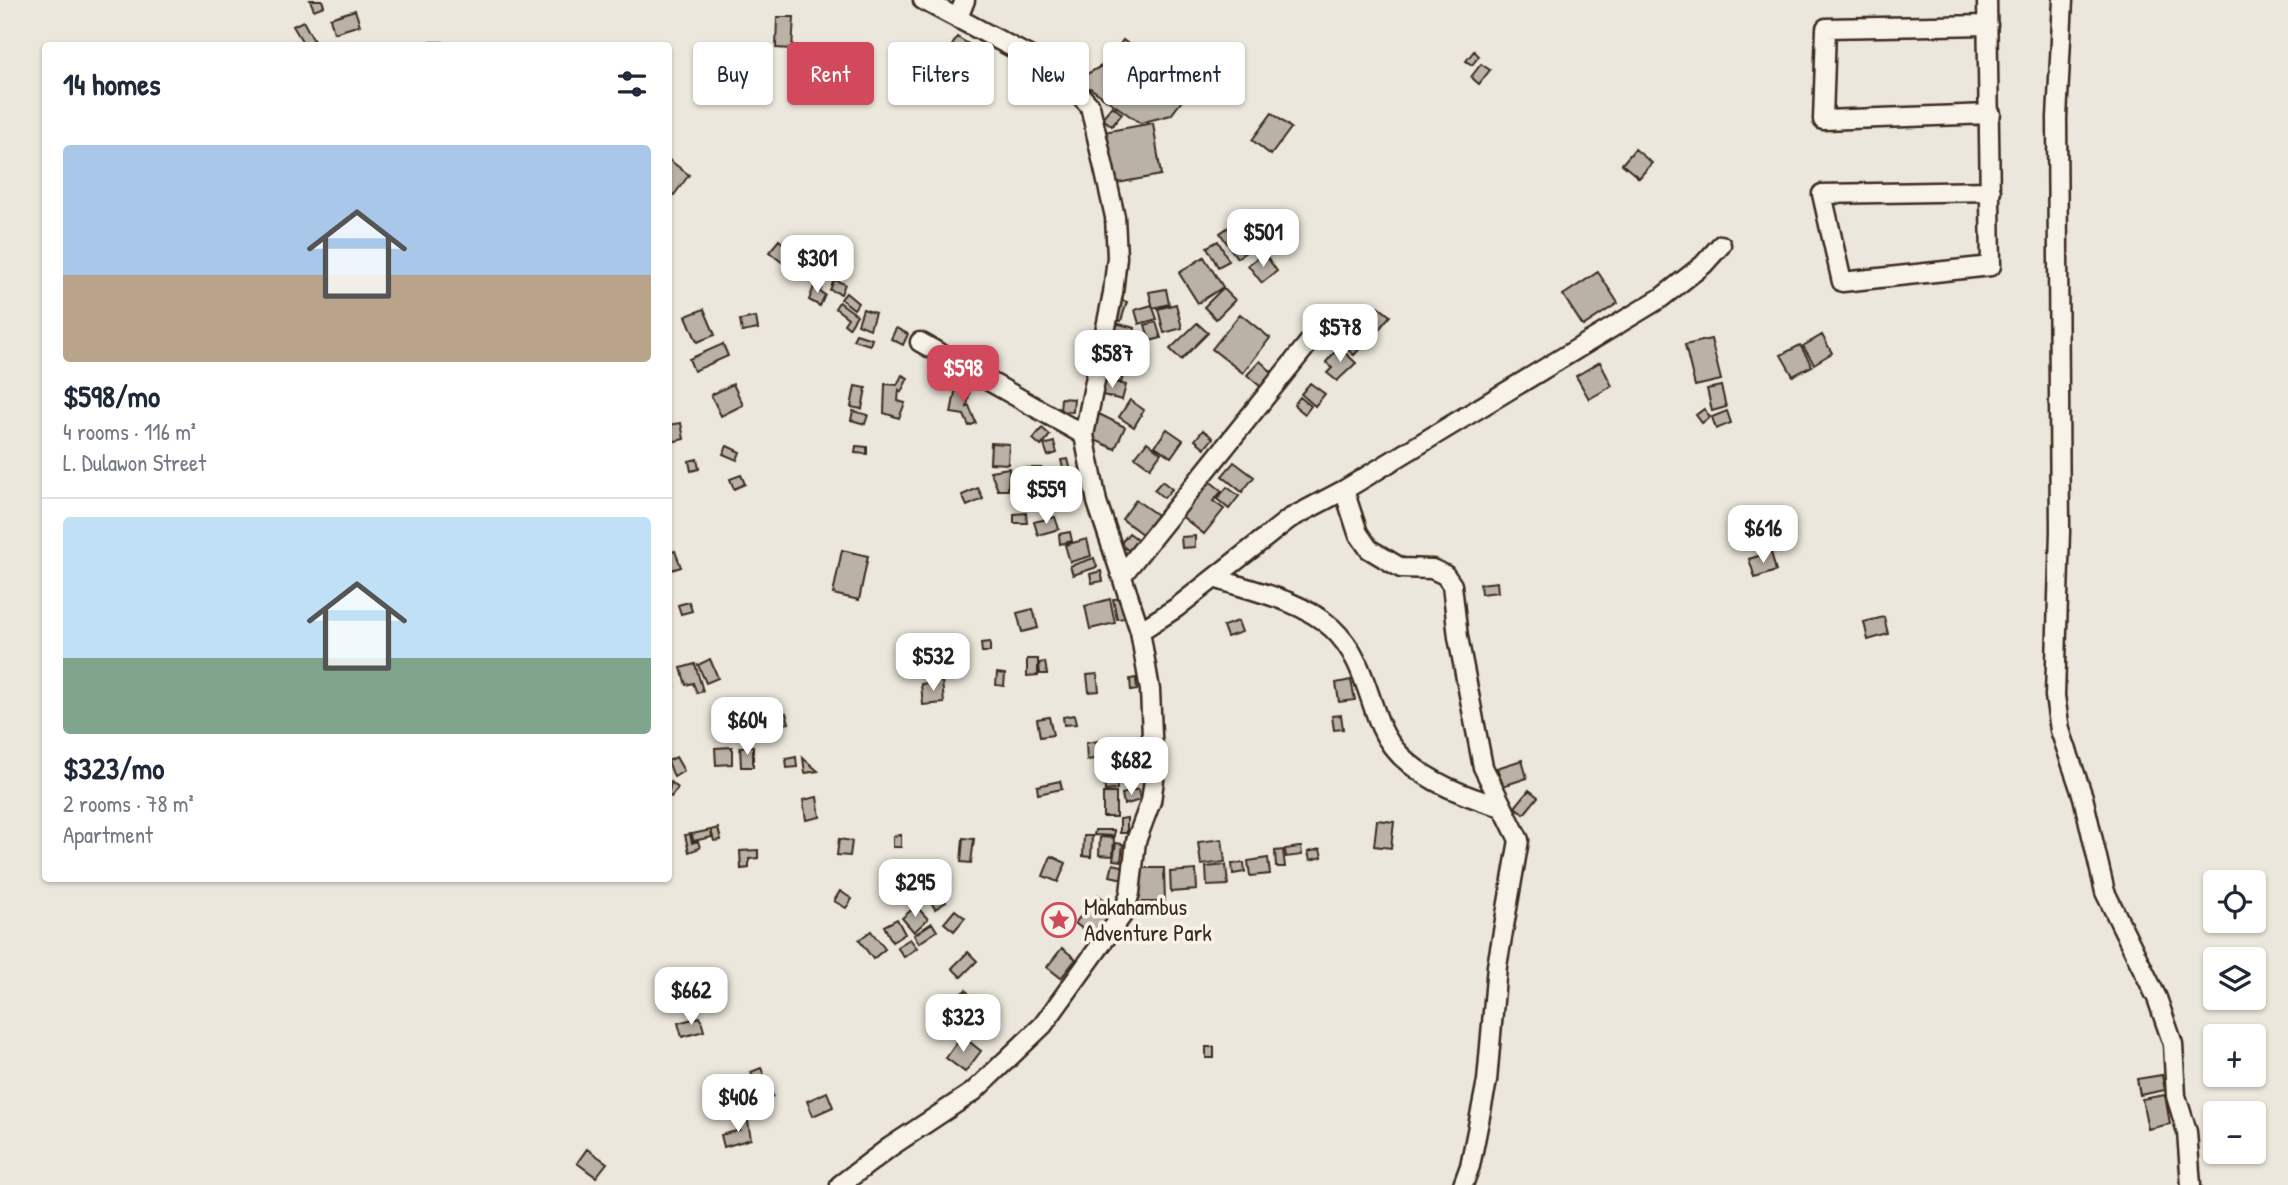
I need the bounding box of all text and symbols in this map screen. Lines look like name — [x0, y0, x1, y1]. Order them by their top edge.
chip: Buy — [693, 42, 773, 105]
chip: Rent — [787, 42, 874, 105]
chip: Filters — [888, 42, 994, 105]
chip: New — [1008, 42, 1089, 105]
chip: Apartment — [1103, 42, 1245, 105]
text: 14 homes — [63, 64, 161, 104]
icon: filters — [613, 65, 651, 103]
icon: home — [294, 191, 420, 317]
pin: $501 — [1222, 210, 1304, 269]
text: $501 — [1243, 216, 1283, 247]
pin: $301 — [776, 236, 858, 295]
text: $301 — [797, 242, 837, 273]
pin: $578 — [1299, 304, 1381, 364]
text: $578 — [1319, 311, 1361, 342]
pin: $587 — [1071, 330, 1153, 390]
text: $587 — [1091, 337, 1133, 368]
pin: $598 — [922, 346, 1004, 405]
text: $598 — [943, 352, 983, 383]
text: $598/mo — [63, 376, 160, 416]
text: 4 rooms · 116 m² — [63, 416, 196, 447]
text: L. Dulawon Street — [63, 447, 206, 478]
pin: $559 — [1005, 466, 1087, 526]
text: $559 — [1026, 473, 1066, 504]
pin: $616 — [1722, 505, 1804, 565]
text: $616 — [1744, 512, 1782, 543]
icon: home — [294, 563, 420, 689]
pin: $532 — [892, 634, 974, 693]
text: $532 — [912, 640, 954, 671]
pin: $604 — [706, 698, 788, 757]
text: $604 — [727, 704, 767, 735]
pin: $682 — [1090, 738, 1172, 797]
text: $682 — [1110, 744, 1152, 775]
text: $323/mo — [63, 748, 164, 788]
text: 2 rooms · 78 m² — [63, 788, 194, 819]
text: Apartment — [63, 819, 153, 850]
pin: $295 — [874, 860, 956, 919]
text: $295 — [895, 866, 935, 897]
map controls — [2203, 870, 2266, 1164]
button: locate — [2203, 870, 2266, 933]
place label: Makahambus Adventure Park — [1084, 891, 1212, 948]
place icon: Makahambus Adventure Park — [1040, 901, 1078, 939]
button: layers — [2203, 947, 2266, 1010]
pin: $662 — [650, 968, 732, 1027]
text: $662 — [671, 974, 711, 1005]
pin: $323 — [922, 995, 1004, 1054]
text: $323 — [941, 1001, 985, 1032]
button: + — [2203, 1024, 2266, 1087]
pin: $406 — [697, 1074, 779, 1134]
text: $406 — [718, 1081, 758, 1112]
button: − — [2203, 1101, 2266, 1164]

